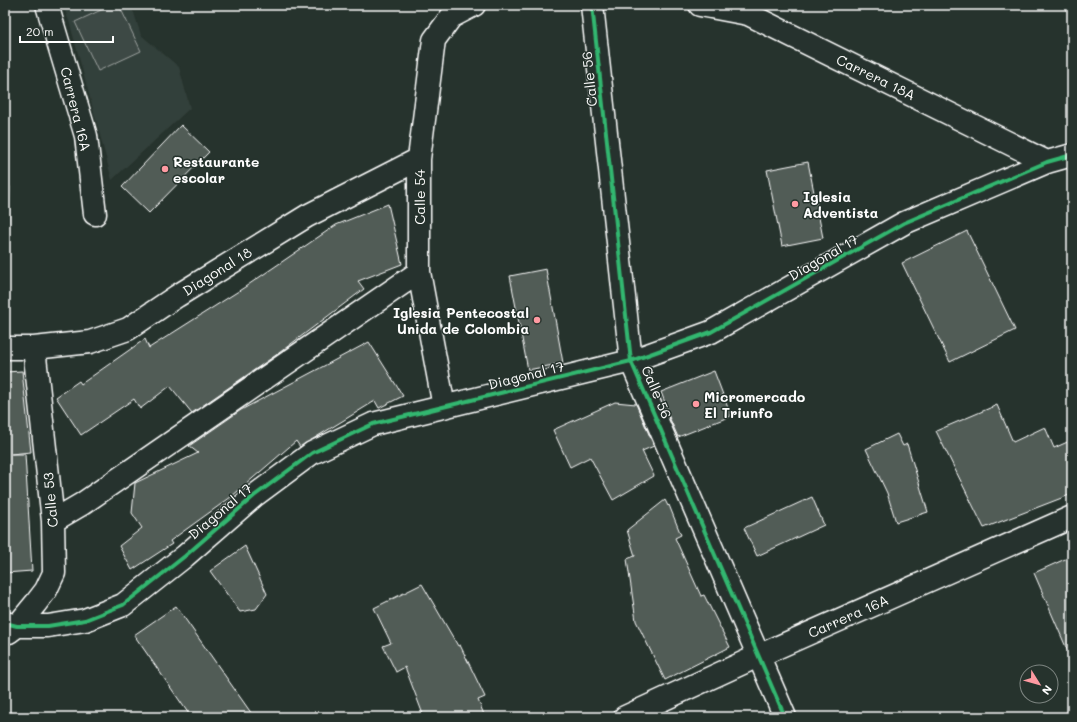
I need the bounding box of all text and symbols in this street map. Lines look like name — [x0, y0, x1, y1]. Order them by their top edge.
scale bar — [20, 18, 113, 44]
text: 20 m — [26, 23, 54, 39]
street label: Calle 56 — [577, 50, 601, 108]
street label: Carrera 18A — [833, 50, 919, 104]
street label: Carrera 16A — [56, 65, 96, 153]
place label: Restaurante escolar — [173, 152, 259, 187]
marker: Restaurante escolar — [160, 164, 170, 174]
street label: Calle 54 — [410, 169, 429, 225]
place label: Iglesia Adventista — [803, 187, 879, 222]
marker: Iglesia Adventista — [790, 199, 800, 209]
street label: Diagonal 17 — [785, 229, 862, 285]
street label: Diagonal 18 — [179, 242, 255, 300]
place label: Iglesia Pentecostal Unida de Colombia — [393, 303, 529, 338]
marker: Iglesia Pentecostal Unida de Colombia — [532, 315, 542, 325]
street label: Diagonal 17 — [486, 356, 566, 394]
street label: Calle 56 — [637, 363, 677, 421]
place label: Micromercado El Triunfo — [704, 387, 806, 422]
marker: Micromercado El Triunfo — [691, 399, 701, 409]
street label: Calle 53 — [38, 472, 62, 528]
street label: Diagonal 17 — [184, 479, 256, 543]
street label: Carrera 16A — [805, 590, 891, 642]
north arrow — [1019, 664, 1059, 704]
text: N — [1039, 682, 1056, 698]

